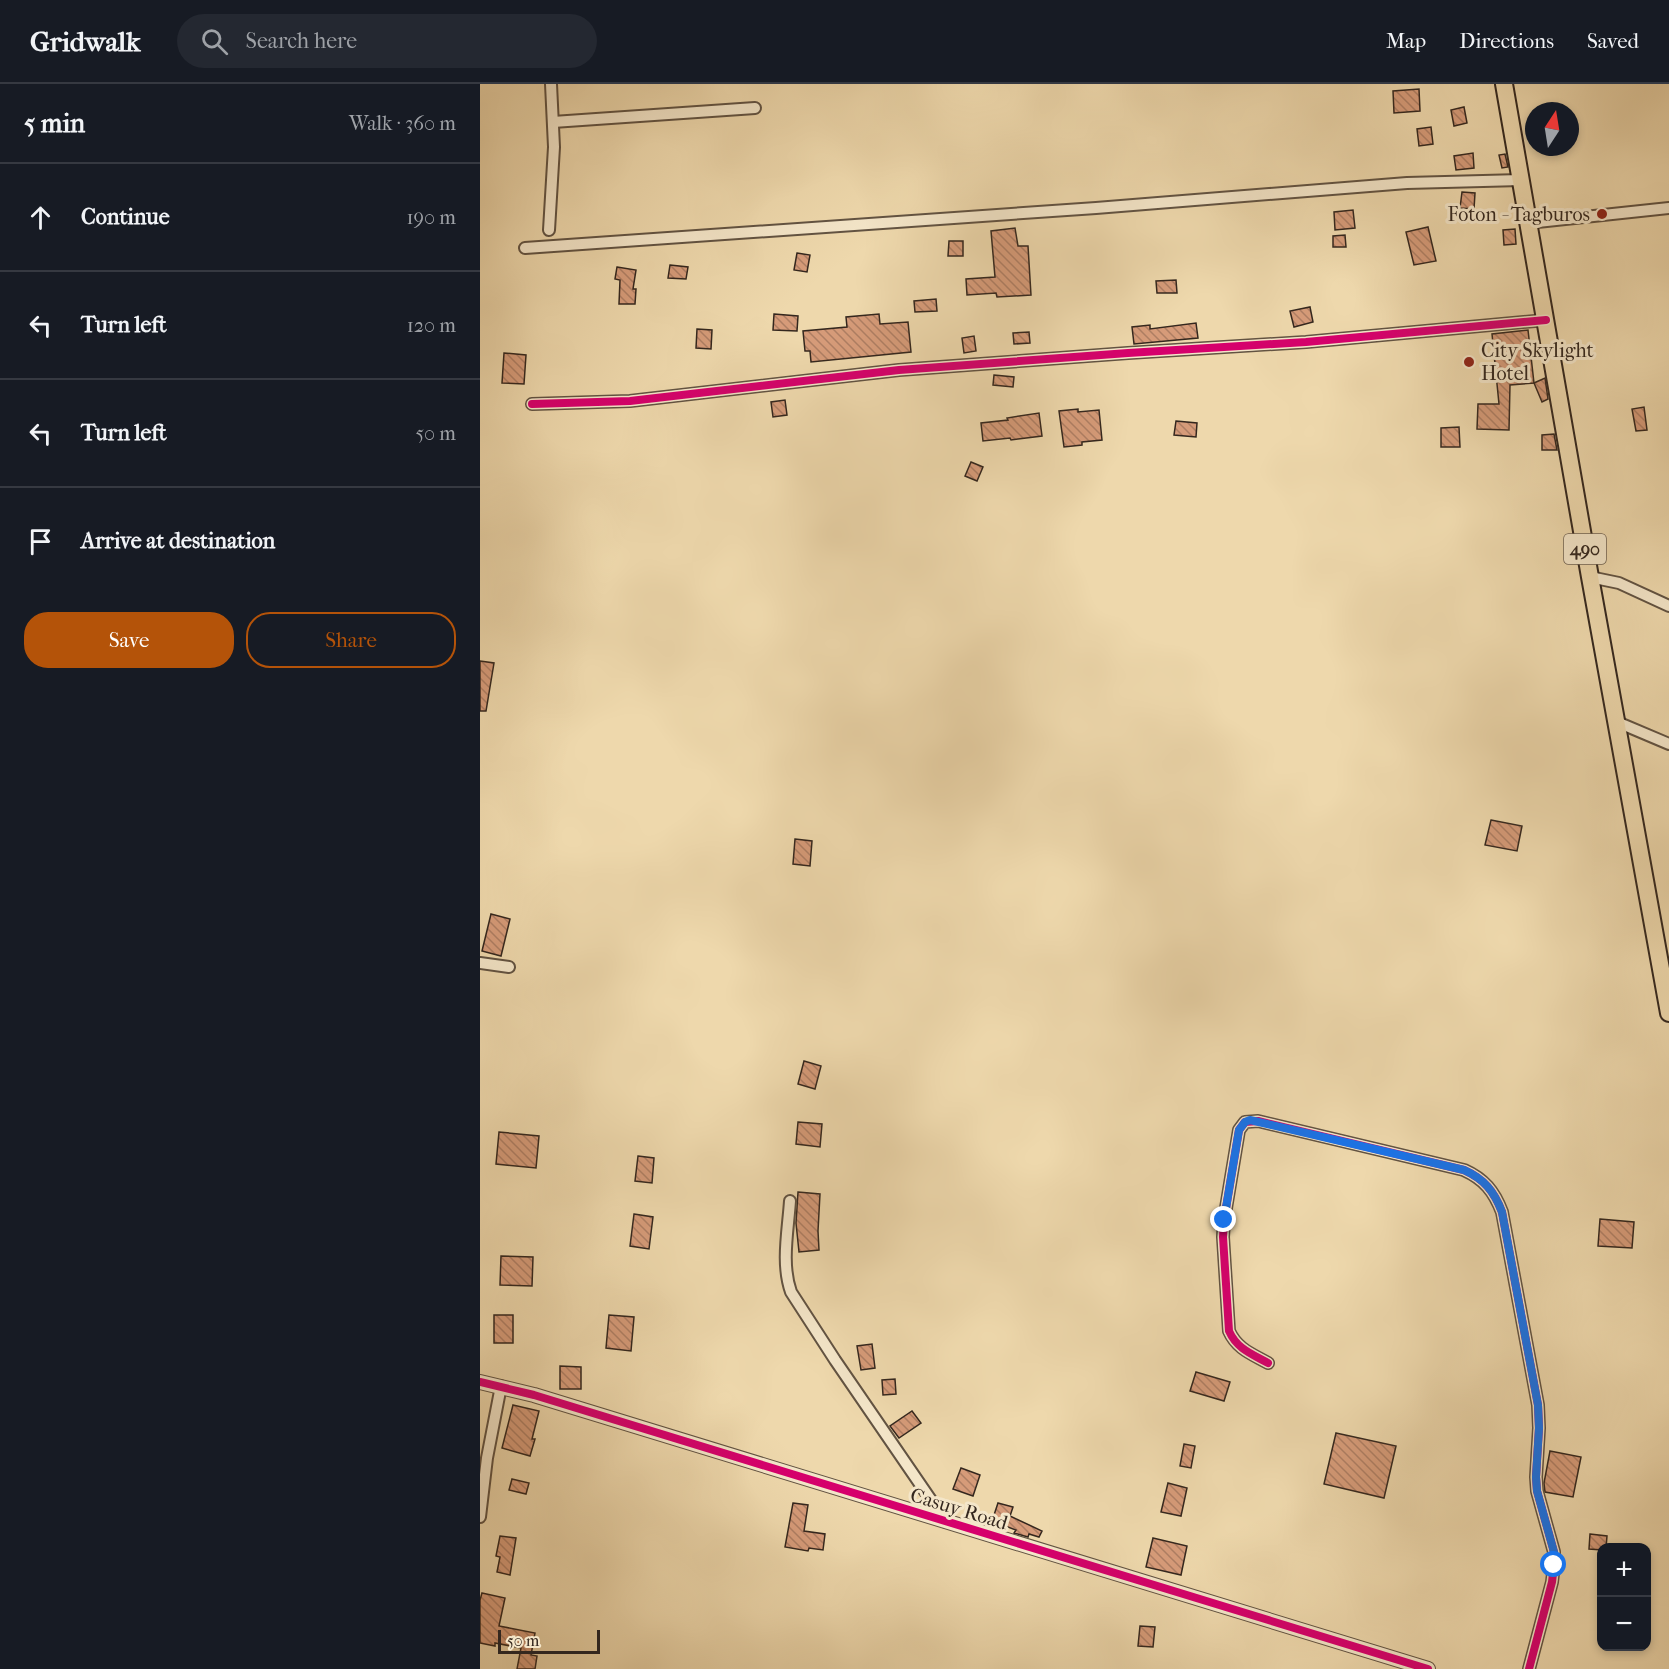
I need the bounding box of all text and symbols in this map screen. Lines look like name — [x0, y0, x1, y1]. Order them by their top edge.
search box — [177, 14, 597, 68]
text: Gridwalk — [30, 25, 141, 58]
icon: search — [198, 25, 231, 58]
text: Search here — [246, 28, 357, 54]
text: Map — [1386, 29, 1426, 53]
text: Directions — [1459, 29, 1554, 53]
text: Saved — [1587, 29, 1639, 53]
north arrow — [1525, 102, 1579, 156]
text: 5 min — [24, 108, 85, 139]
text: Walk · 360 m — [349, 112, 456, 135]
icon: ahead — [24, 201, 57, 234]
place label: Foton - Tagburos — [1448, 203, 1590, 226]
text: Continue — [81, 204, 170, 230]
text: 190 m — [406, 206, 456, 229]
marker: Foton - Tagburos — [1595, 207, 1609, 221]
icon: left — [24, 309, 57, 342]
text: Turn left — [81, 312, 167, 338]
text: 120 m — [407, 314, 456, 337]
place label: City Skylight Hotel — [1481, 339, 1594, 385]
marker: City Skylight Hotel — [1462, 355, 1476, 369]
icon: left — [24, 417, 57, 450]
text: Turn left — [81, 420, 167, 446]
text: 50 m — [415, 422, 456, 445]
icon: arrive — [24, 525, 57, 558]
text: Arrive at destination — [81, 528, 275, 554]
road number: 490 — [1564, 534, 1606, 564]
button: Save — [24, 612, 234, 668]
button: Share — [246, 612, 456, 668]
route end — [1210, 1206, 1236, 1232]
street label: Casuy Road — [908, 1483, 1012, 1535]
map controls — [1597, 1543, 1651, 1651]
button: + — [1597, 1543, 1651, 1597]
route start — [1540, 1551, 1566, 1577]
button: − — [1597, 1597, 1651, 1651]
scale bar — [498, 1627, 600, 1654]
text: 50 m — [507, 1631, 539, 1650]

